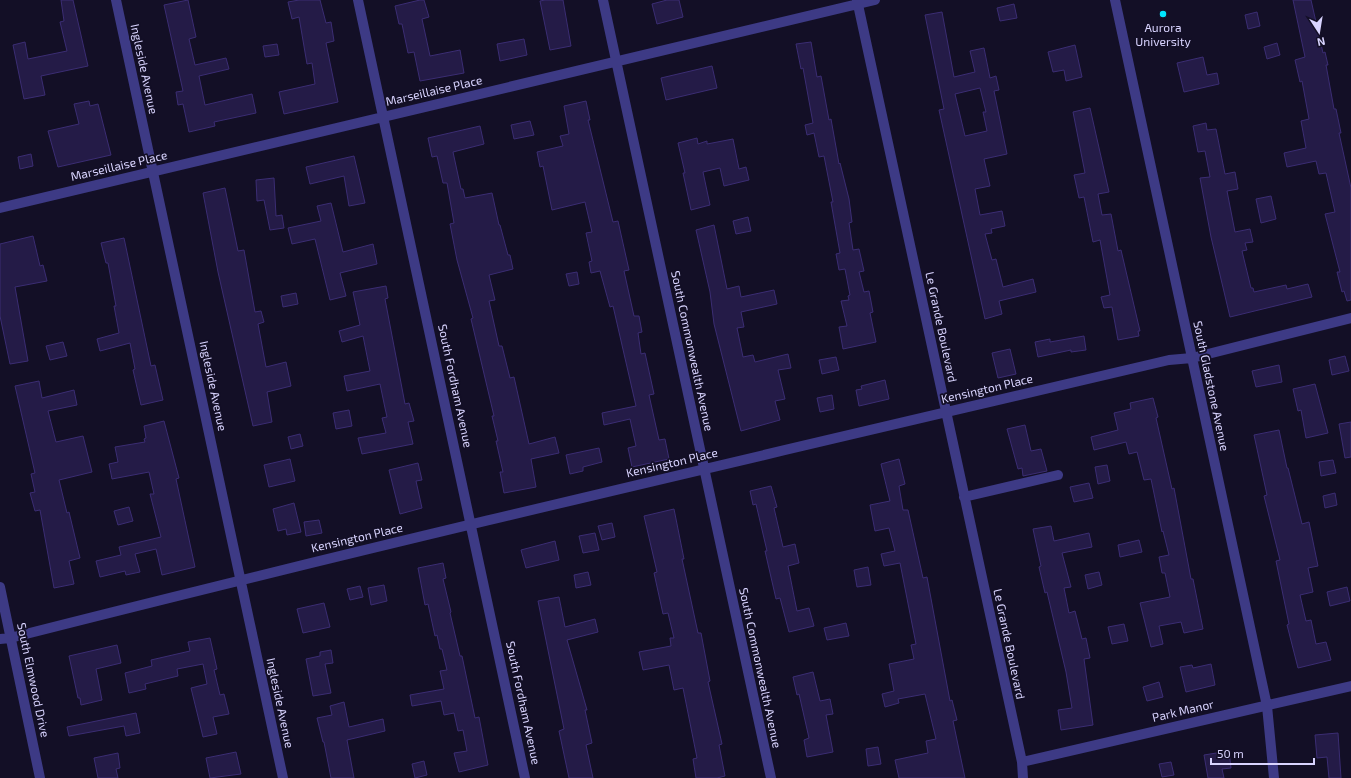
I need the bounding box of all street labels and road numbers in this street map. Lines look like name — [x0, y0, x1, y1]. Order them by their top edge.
street label: Ingleside Avenue — [129, 22, 161, 115]
street label: Marseillaise Place — [384, 72, 483, 108]
street label: Marseillaise Place — [69, 147, 168, 183]
street label: South Commonwealth Avenue — [669, 269, 717, 432]
street label: Le Grande Boulevard — [923, 270, 961, 383]
street label: South Gladstone Avenue — [1191, 319, 1233, 452]
street label: South Fordham Avenue — [436, 323, 476, 449]
street label: Ingleside Avenue — [198, 339, 230, 432]
street label: Kensington Place — [940, 371, 1034, 405]
street label: Kensington Place — [625, 445, 719, 479]
street label: Kensington Place — [310, 520, 404, 554]
street label: South Commonwealth Avenue — [737, 586, 785, 749]
street label: Le Grande Boulevard — [991, 587, 1029, 700]
street label: South Elmwood Drive — [15, 621, 53, 738]
street label: South Fordham Avenue — [504, 640, 544, 766]
street label: Ingleside Avenue — [265, 656, 297, 749]
street label: Park Manor — [1151, 696, 1215, 724]

